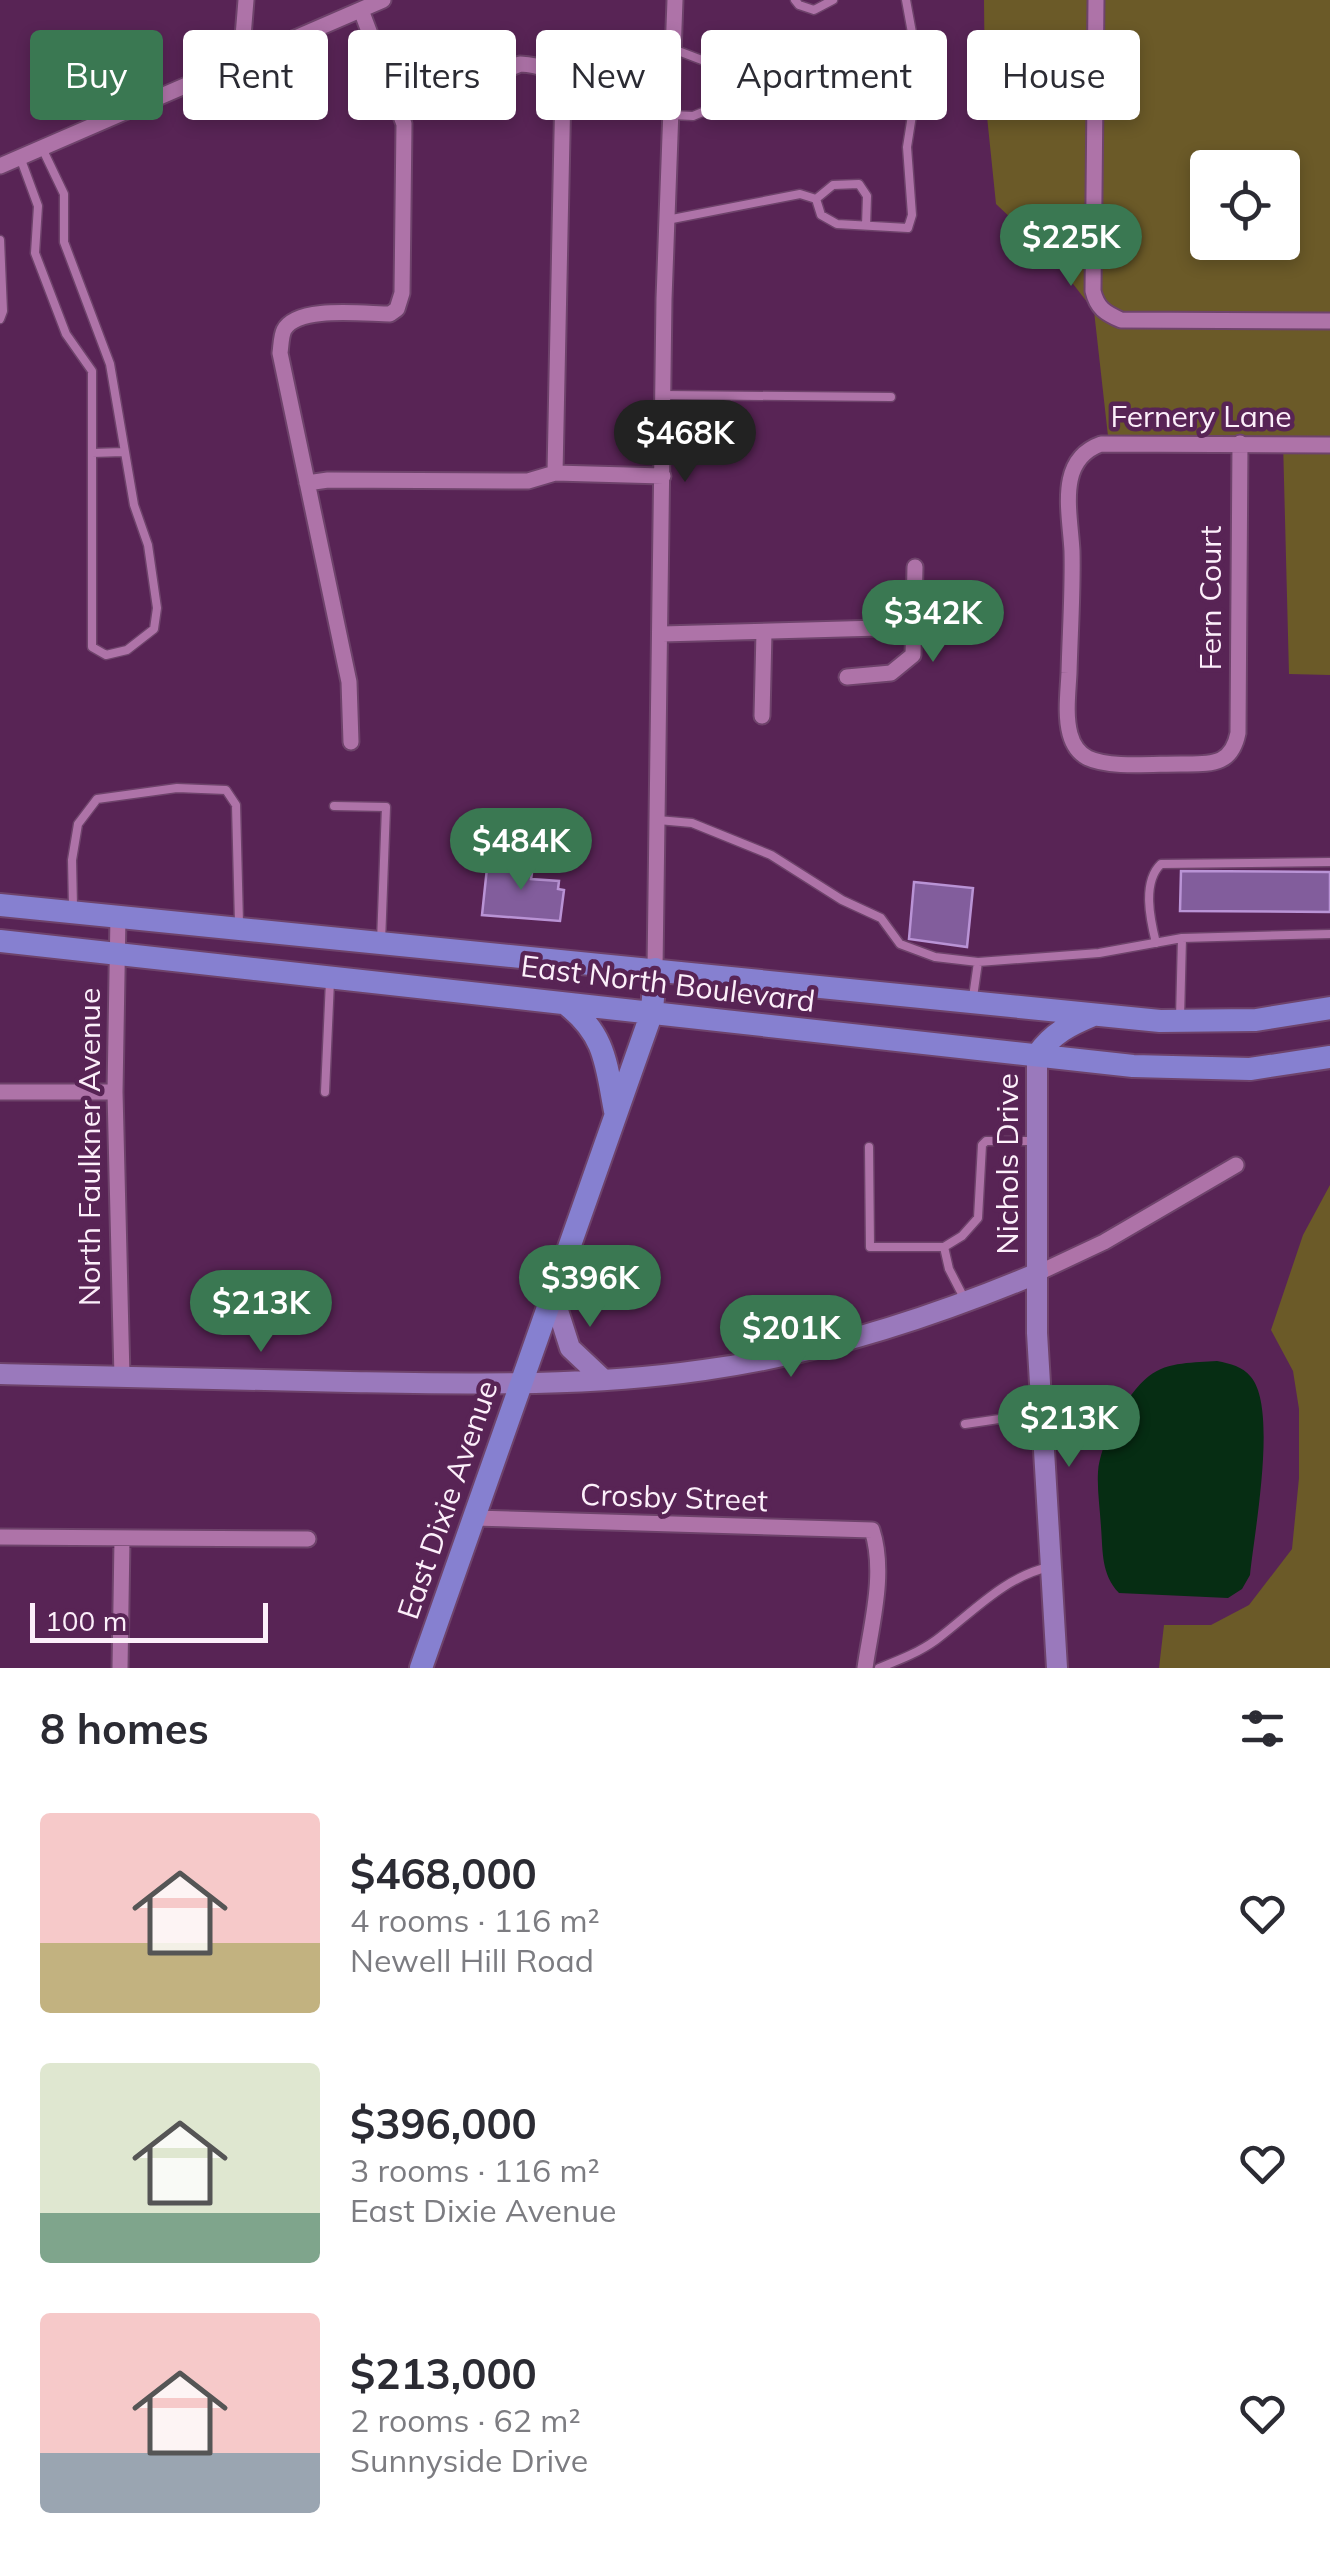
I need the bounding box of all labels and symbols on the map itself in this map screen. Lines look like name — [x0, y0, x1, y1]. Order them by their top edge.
pin: $225K — [1001, 204, 1141, 289]
street label: Fernery Lane — [1110, 397, 1292, 435]
pin: $468K — [615, 400, 755, 485]
street label: Fern Court — [1191, 525, 1229, 671]
pin: $342K — [863, 580, 1003, 665]
pin: $484K — [451, 808, 591, 893]
street label: East North Boulevard — [519, 946, 817, 1020]
street label: North Faulkner Avenue — [70, 988, 108, 1306]
street label: Nichols Drive — [988, 1073, 1026, 1255]
pin: $396K — [520, 1245, 660, 1330]
pin: $213K — [191, 1270, 331, 1355]
pin: $201K — [721, 1295, 861, 1380]
street label: East Dixie Avenue — [388, 1375, 506, 1624]
pin: $213K — [999, 1385, 1139, 1470]
street label: Crosby Street — [580, 1475, 769, 1519]
scale bar — [30, 1598, 268, 1642]

